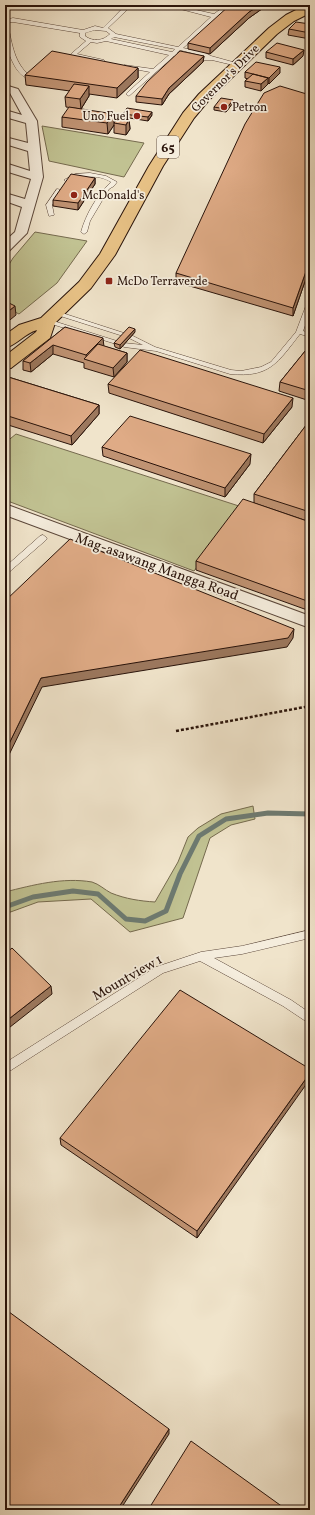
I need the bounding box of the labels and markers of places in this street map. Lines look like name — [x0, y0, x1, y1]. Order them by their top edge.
place label: Petron — [232, 100, 267, 116]
marker: Petron — [219, 102, 229, 112]
place label: Uno Fuel — [83, 109, 129, 125]
marker: Uno Fuel — [132, 111, 142, 121]
place label: McDonald's — [82, 188, 144, 204]
marker: McDonald's — [69, 190, 79, 200]
place label: McDo Terraverde — [117, 274, 208, 290]
marker: McDo Terraverde — [104, 276, 114, 286]

